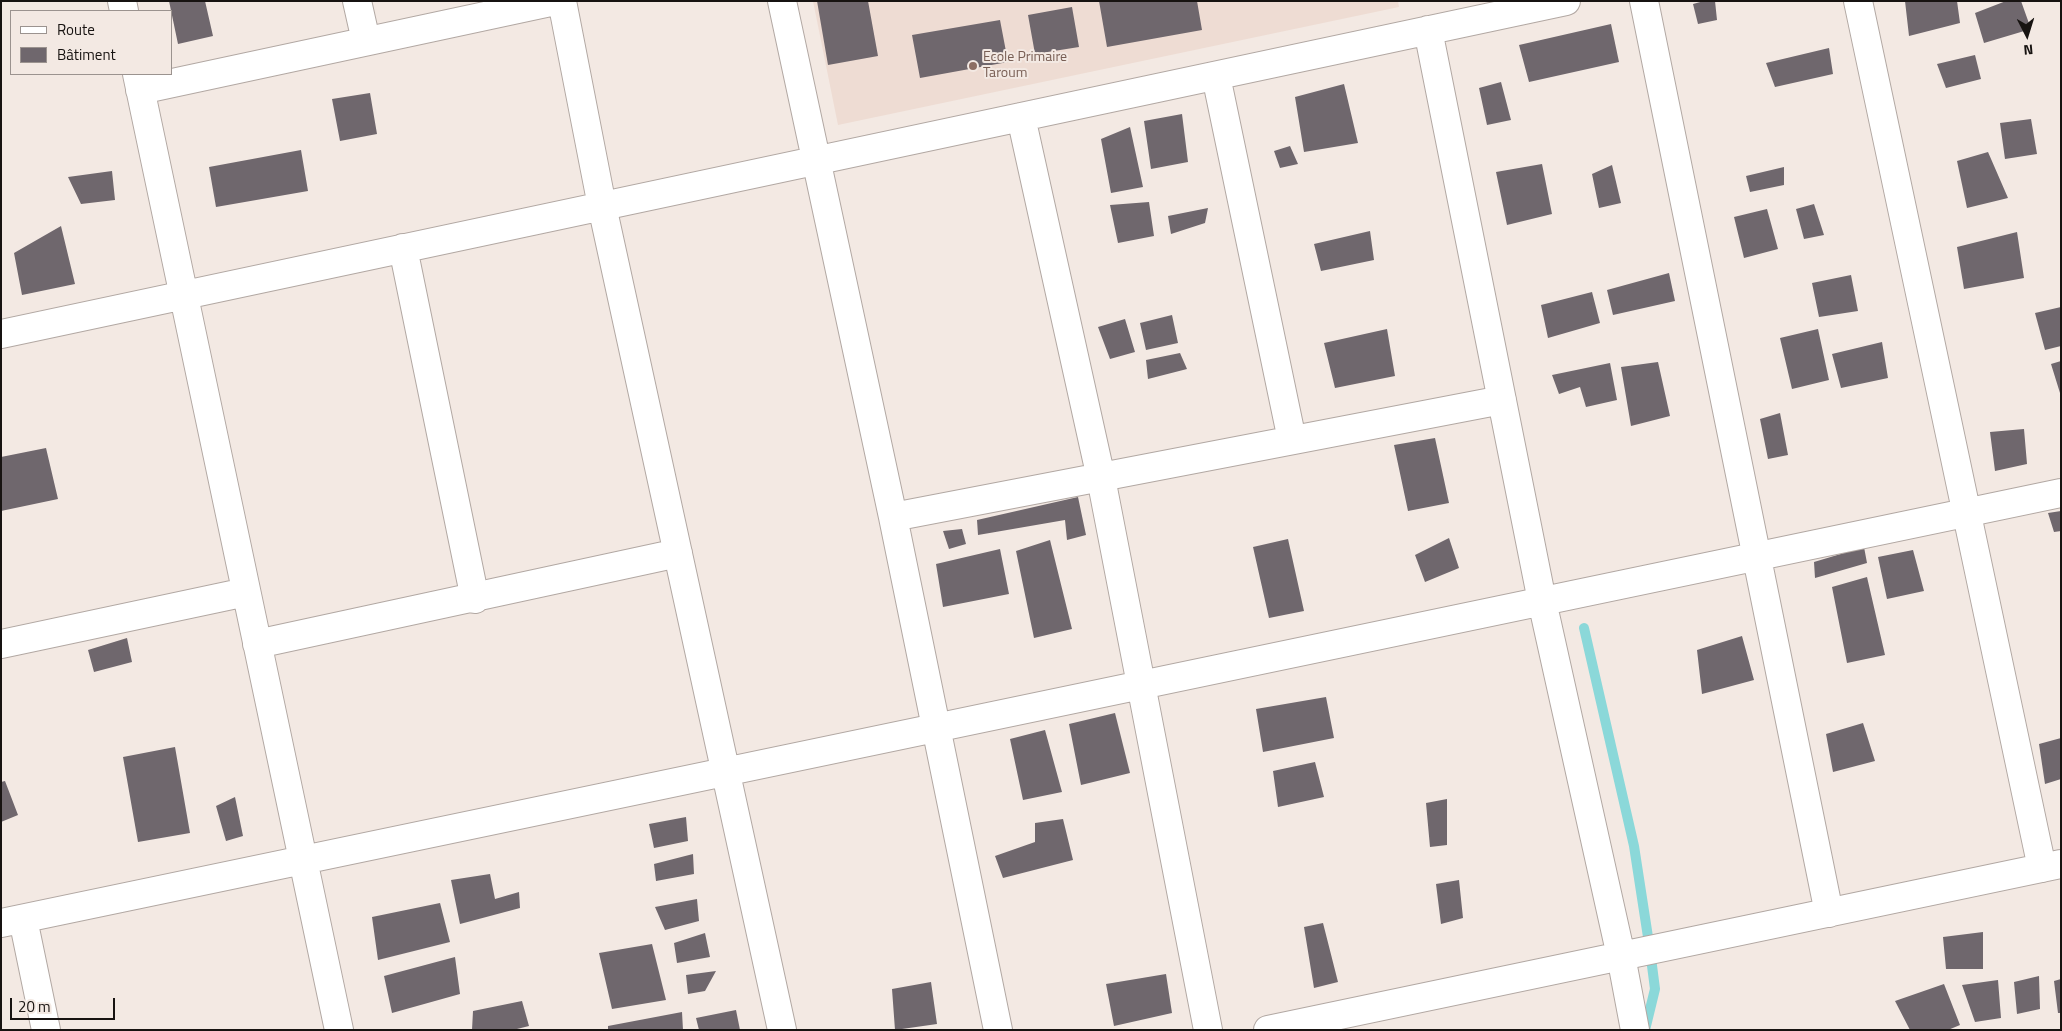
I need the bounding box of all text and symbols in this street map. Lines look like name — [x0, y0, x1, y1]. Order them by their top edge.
legend — [10, 10, 172, 75]
north arrow — [2002, 10, 2052, 60]
text: Route — [57, 18, 95, 41]
text: N — [2023, 40, 2034, 61]
text: Bâtiment — [57, 43, 116, 66]
place label: Ecole Primaire Taroum — [983, 50, 1067, 82]
marker: Ecole Primaire Taroum — [967, 60, 979, 72]
scale bar — [12, 988, 118, 1020]
text: 20 m — [18, 995, 51, 1018]

